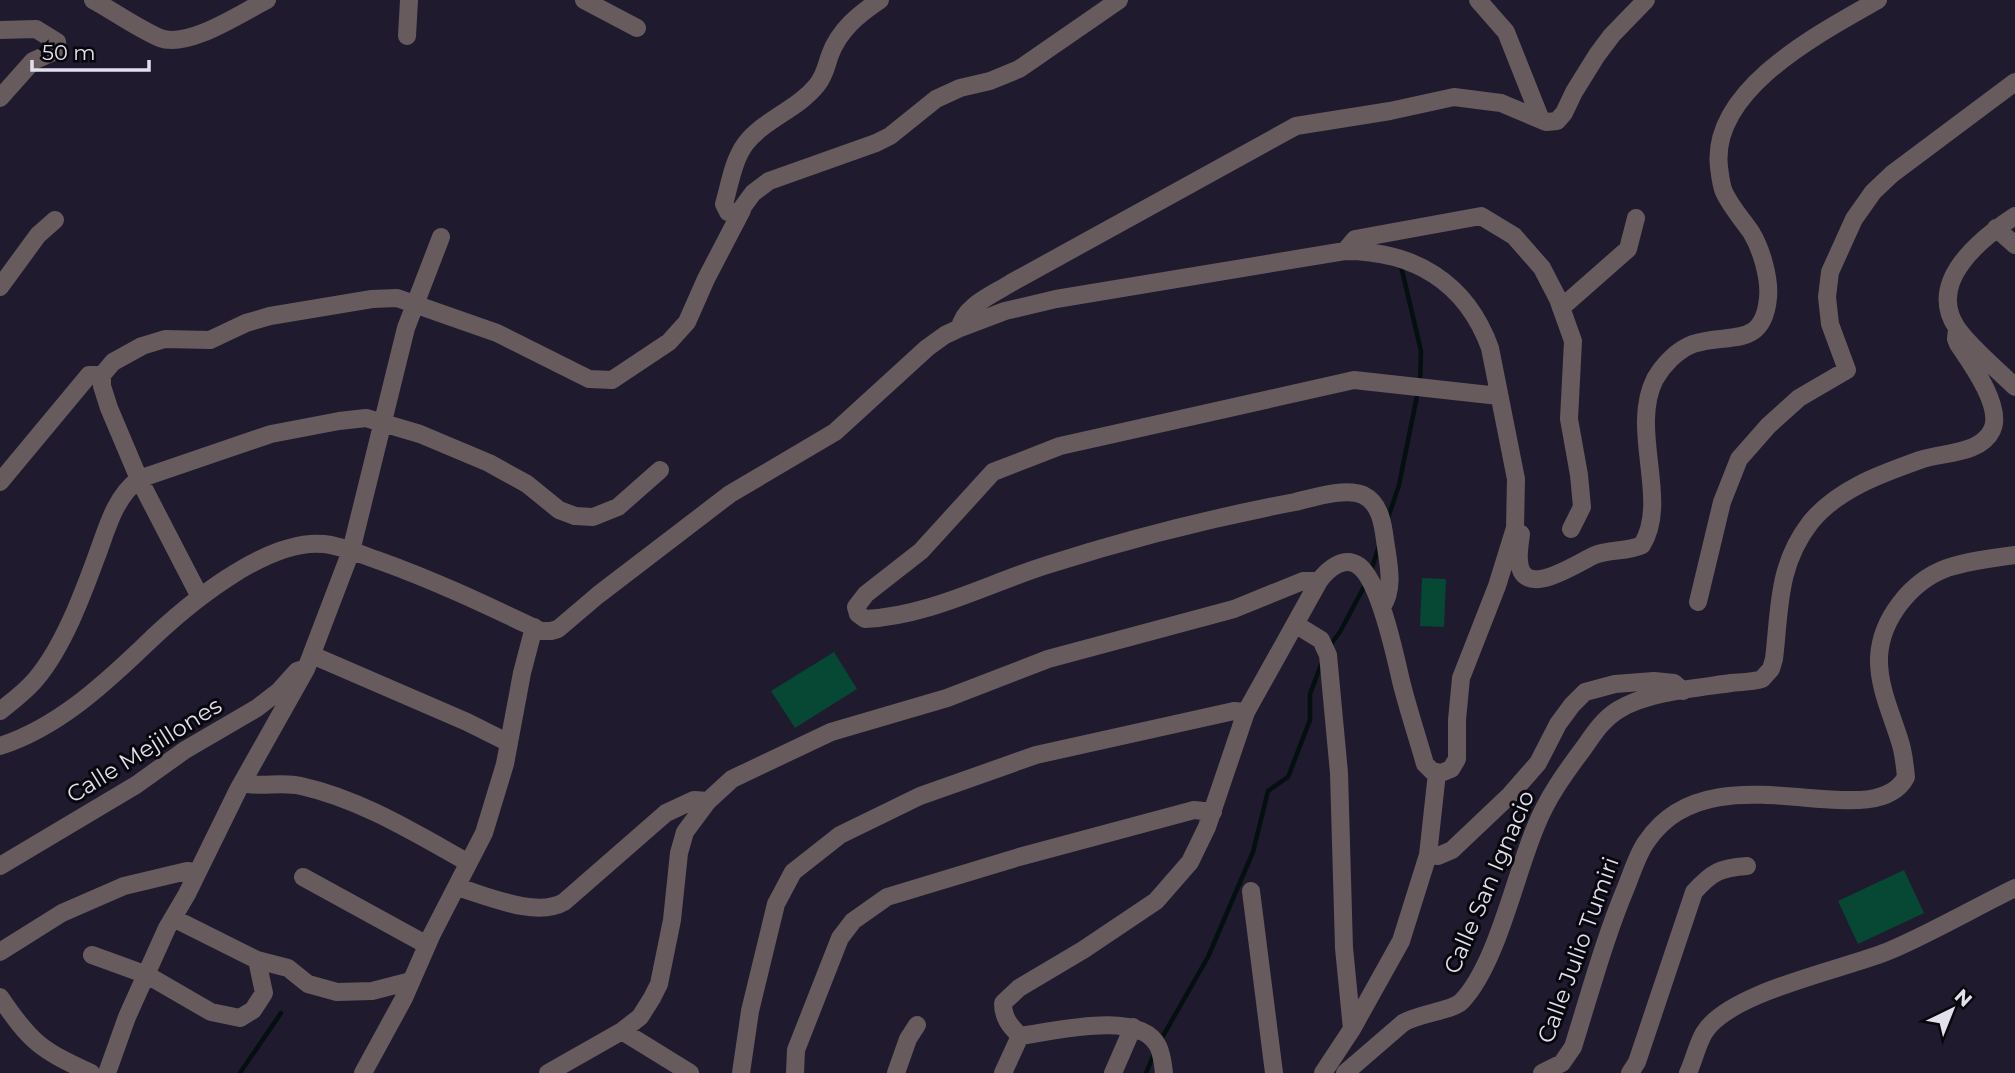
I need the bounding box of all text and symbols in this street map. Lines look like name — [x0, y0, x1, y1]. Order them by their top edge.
scale bar — [32, 28, 149, 72]
text: 50 m — [42, 40, 96, 65]
street label: Calle Mejillones — [61, 691, 227, 809]
street label: Calle San Ignacio — [1438, 786, 1540, 978]
street label: Calle Julio Tumiri — [1531, 853, 1625, 1047]
north arrow — [1917, 975, 1987, 1045]
text: N — [1950, 984, 1977, 1012]

